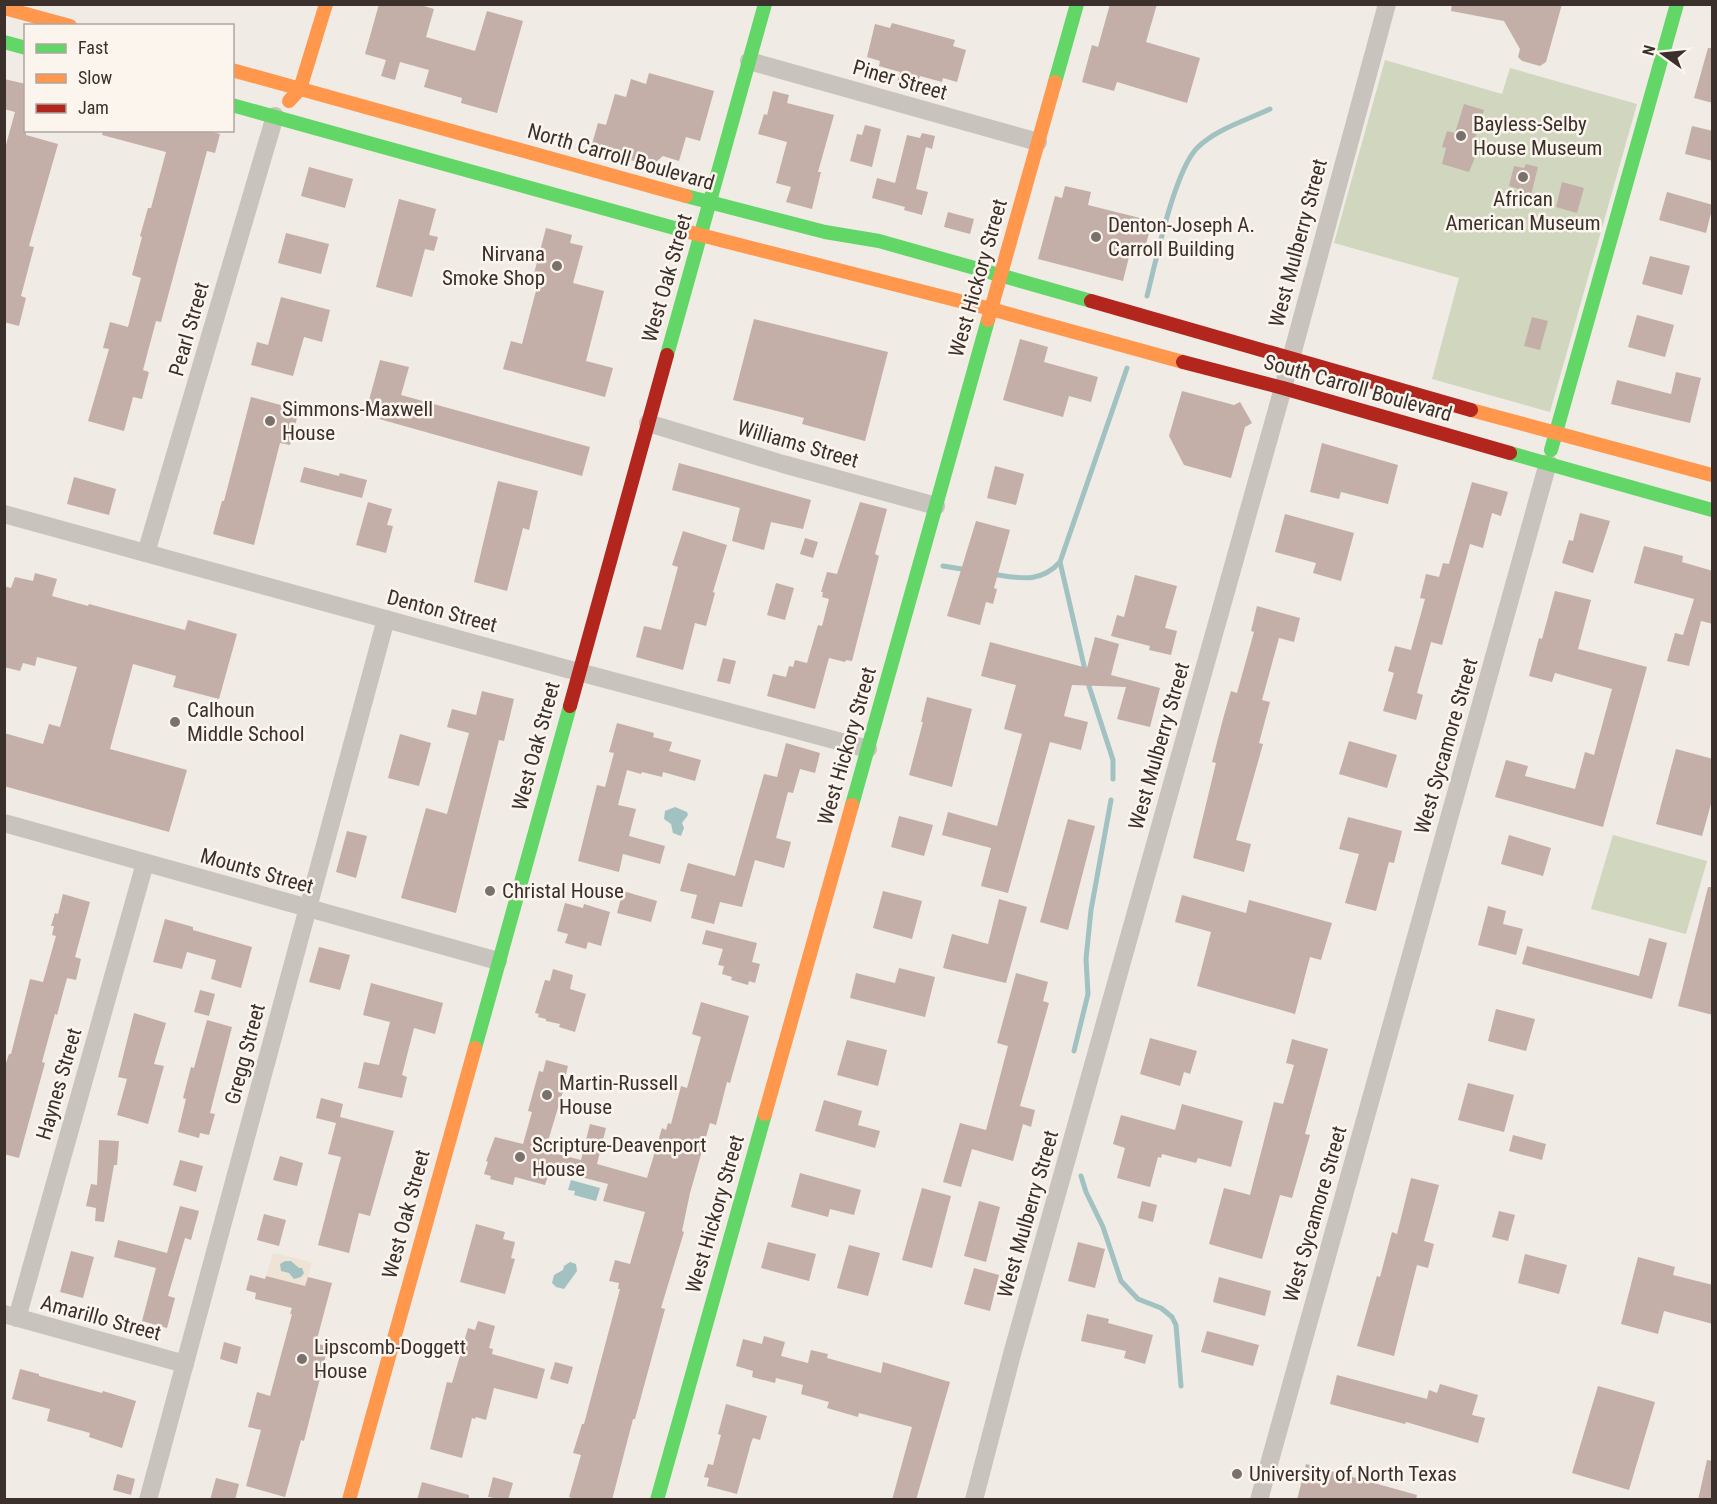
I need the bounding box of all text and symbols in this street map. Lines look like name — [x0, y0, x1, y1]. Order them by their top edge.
legend — [24, 24, 234, 132]
north arrow — [1633, 24, 1693, 84]
text: Fast — [78, 37, 109, 58]
text: N — [1639, 43, 1659, 57]
street label: Piner Street — [850, 55, 950, 105]
text: Slow — [78, 67, 113, 88]
text: Jam — [78, 97, 109, 118]
place label: Bayless-Selby House Museum — [1473, 112, 1602, 160]
street label: North Carroll Boulevard — [525, 119, 717, 195]
marker: Bayless-Selby House Museum — [1454, 129, 1468, 143]
street label: West Mulberry Street — [1264, 156, 1332, 330]
marker: African American Museum — [1516, 170, 1530, 184]
place label: African American Museum — [1445, 187, 1601, 235]
street label: West Hickory Street — [944, 196, 1012, 360]
street label: West Oak Street — [637, 211, 697, 345]
place label: Denton-Joseph A. Carroll Building — [1108, 213, 1255, 261]
marker: Denton-Joseph A. Carroll Building — [1089, 230, 1103, 244]
place label: Nirvana Smoke Shop — [442, 242, 545, 290]
marker: Nirvana Smoke Shop — [550, 259, 564, 273]
street label: Pearl Street — [164, 279, 214, 379]
street label: South Carroll Boulevard — [1261, 350, 1455, 426]
place label: Simmons-Maxwell House — [282, 397, 433, 445]
marker: Simmons-Maxwell House — [263, 414, 277, 428]
street label: Williams Street — [735, 415, 861, 473]
street label: Denton Street — [384, 585, 500, 637]
street label: West Sycamore Street — [1409, 655, 1483, 837]
street label: West Mulberry Street — [1124, 660, 1194, 832]
street label: West Hickory Street — [813, 664, 881, 828]
street label: West Oak Street — [507, 679, 565, 813]
place label: Calhoun Middle School — [187, 698, 305, 746]
marker: Calhoun Middle School — [168, 715, 182, 729]
street label: Mounts Street — [198, 843, 316, 899]
place label: Christal House — [502, 879, 624, 903]
marker: Christal House — [483, 884, 497, 898]
street label: Gregg Street — [220, 1001, 270, 1107]
street label: Haynes Street — [32, 1025, 86, 1143]
place label: Martin-Russell House — [559, 1071, 678, 1119]
marker: Martin-Russell House — [540, 1088, 554, 1102]
street label: West Sycamore Street — [1278, 1123, 1352, 1305]
street label: West Mulberry Street — [993, 1128, 1063, 1300]
street label: West Hickory Street — [681, 1132, 749, 1296]
place label: Scripture-Deavenport House — [532, 1133, 706, 1181]
street label: West Oak Street — [377, 1147, 435, 1281]
marker: Scripture-Deavenport House — [513, 1150, 527, 1164]
street label: Amarillo Street — [38, 1290, 164, 1346]
place label: Lipscomb-Doggett House — [314, 1335, 466, 1383]
marker: Lipscomb-Doggett House — [295, 1352, 309, 1366]
place label: University of North Texas — [1249, 1462, 1457, 1486]
marker: University of North Texas — [1230, 1467, 1244, 1481]

